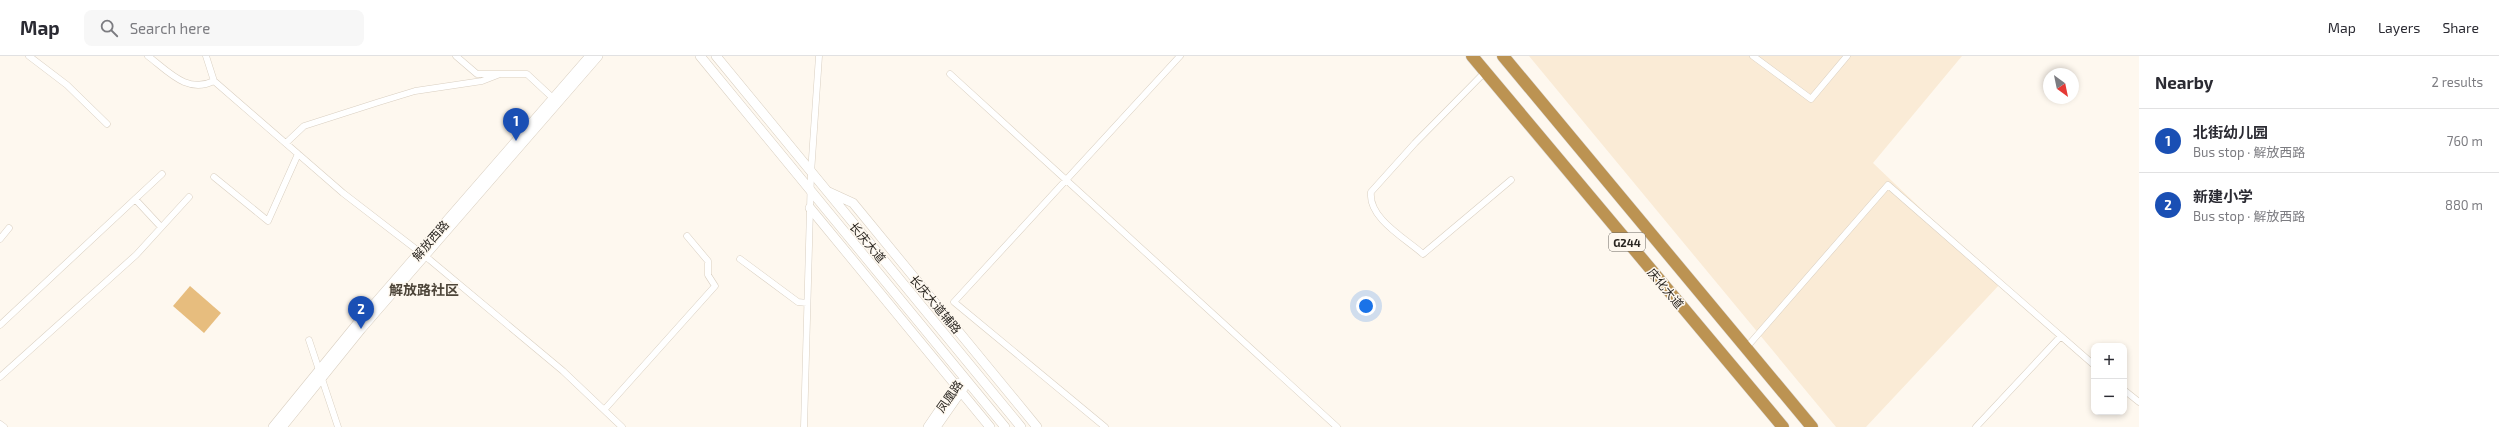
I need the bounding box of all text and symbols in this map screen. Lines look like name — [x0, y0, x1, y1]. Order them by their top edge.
search box — [84, 10, 364, 46]
text: Map — [20, 16, 60, 39]
icon: search — [98, 17, 120, 39]
text: Search here — [130, 19, 210, 37]
text: Map — [2328, 19, 2356, 36]
text: Layers — [2378, 19, 2420, 36]
text: Share — [2442, 19, 2479, 36]
north arrow — [2043, 68, 2079, 104]
text: Nearby — [2155, 72, 2213, 92]
text: 2 results — [2431, 74, 2483, 90]
pin: 1 — [503, 108, 529, 141]
text: 北街幼儿园 — [2193, 123, 2268, 141]
text: 1 — [2165, 133, 2171, 149]
text: 760 m — [2447, 133, 2483, 149]
text: Bus stop · 解放西路 — [2193, 144, 2305, 160]
text: 新建小学 — [2193, 187, 2253, 205]
text: 2 — [2164, 197, 2172, 213]
text: 880 m — [2445, 197, 2483, 213]
text: Bus stop · 解放西路 — [2193, 208, 2305, 224]
street label: 解放西路 — [409, 217, 451, 263]
street label: 长庆大道 — [847, 219, 889, 265]
road number: G244 — [1609, 233, 1645, 251]
street label: 庆化大道 — [1645, 265, 1687, 311]
street label: 长庆大道辅路 — [907, 272, 965, 336]
district label: 解放路社区 — [389, 281, 459, 298]
pin: 2 — [348, 296, 374, 329]
your location — [1356, 296, 1376, 316]
map controls — [2091, 343, 2127, 415]
button: + — [2091, 343, 2127, 379]
street label: 凤凰路 — [933, 377, 965, 415]
button: − — [2091, 379, 2127, 415]

